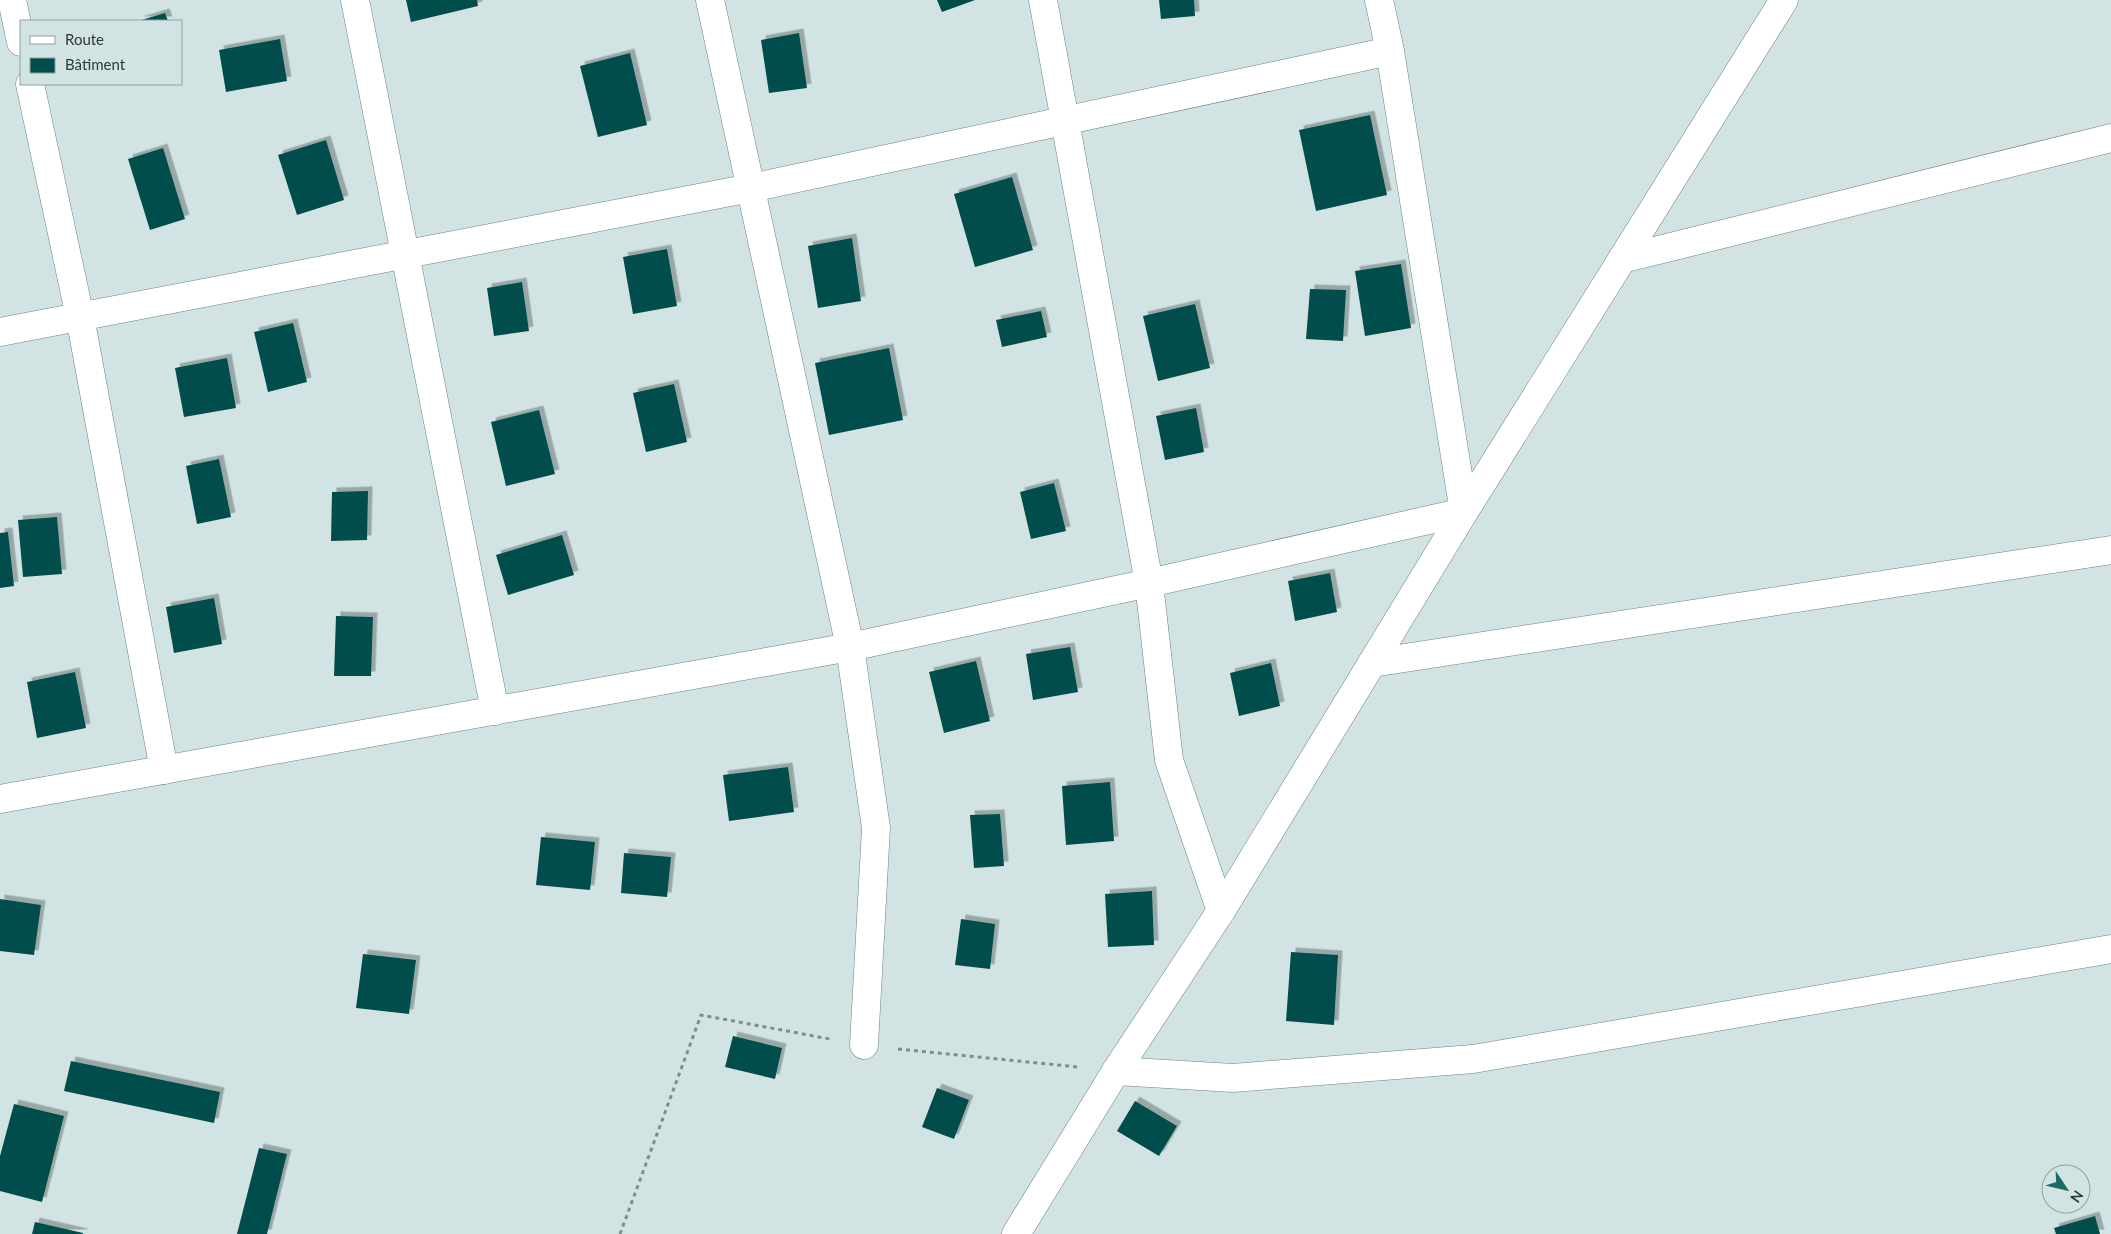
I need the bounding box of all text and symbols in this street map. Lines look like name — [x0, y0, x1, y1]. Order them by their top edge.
legend — [20, 20, 182, 85]
text: Route — [65, 30, 104, 48]
text: Bâtiment — [65, 55, 126, 73]
north arrow — [2041, 1164, 2091, 1214]
text: N — [2067, 1187, 2087, 1206]

